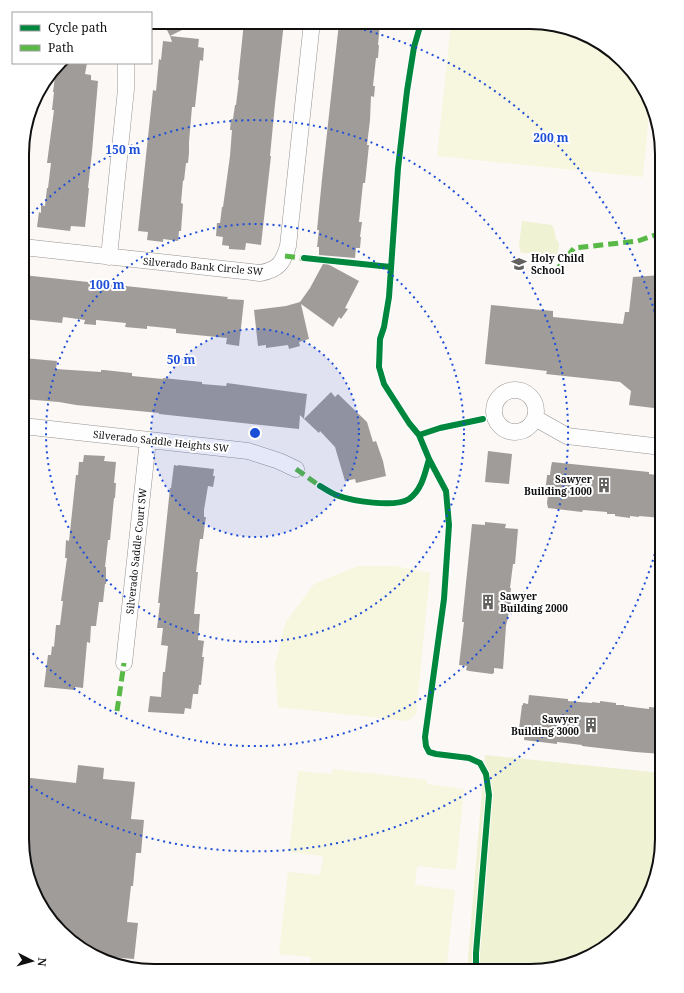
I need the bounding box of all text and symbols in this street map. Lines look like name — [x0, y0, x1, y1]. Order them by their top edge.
legend — [12, 12, 152, 64]
text: Cycle path — [48, 19, 108, 36]
text: Path — [48, 39, 74, 56]
text: 200 m — [533, 129, 569, 146]
text: 150 m — [105, 141, 141, 158]
place label: Holy Child School — [531, 251, 585, 277]
street label: Silverado Bank Circle SW — [142, 254, 264, 278]
school or university icon: Holy Child School — [510, 255, 528, 273]
text: 100 m — [89, 276, 125, 293]
text: 50 m — [167, 351, 195, 368]
centre of rings — [248, 426, 262, 440]
street label: Silverado Saddle Heights SW — [92, 427, 230, 455]
place label: Sawyer Building 1000 — [524, 472, 593, 498]
building icon: Sawyer Building 1000 — [595, 476, 613, 494]
street label: Silverado Saddle Court SW — [122, 487, 150, 615]
place label: Sawyer Building 2000 — [500, 589, 568, 615]
building icon: Sawyer Building 2000 — [479, 593, 497, 611]
place label: Sawyer Building 3000 — [511, 712, 580, 738]
building icon: Sawyer Building 3000 — [582, 716, 600, 734]
north arrow — [12, 941, 52, 981]
text: N — [34, 957, 50, 968]

